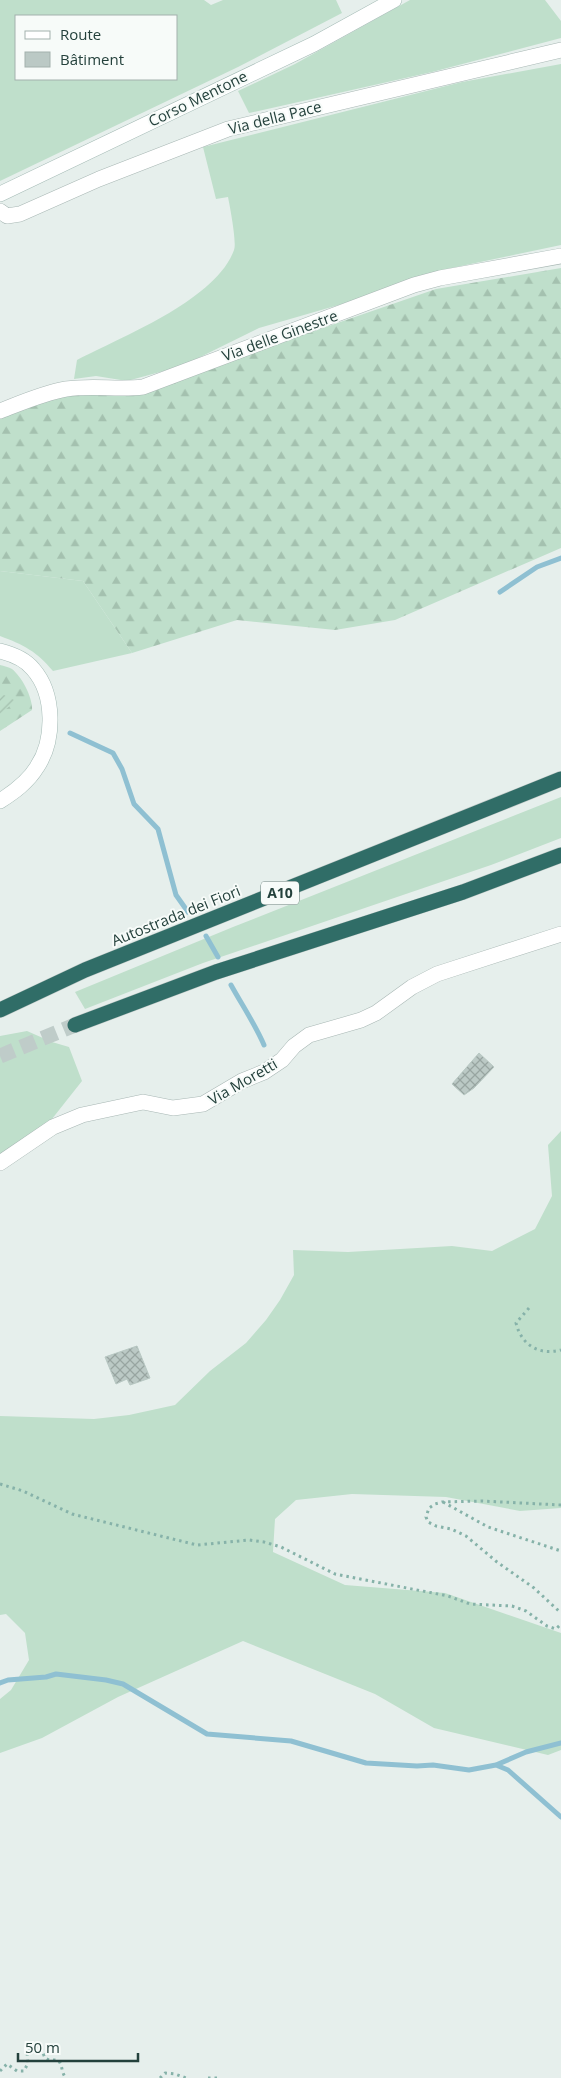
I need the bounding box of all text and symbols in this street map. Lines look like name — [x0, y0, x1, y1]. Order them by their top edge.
legend — [15, 15, 178, 80]
text: Route — [60, 24, 101, 44]
text: Bâtiment — [60, 49, 124, 69]
street label: Corso Mentone — [145, 65, 250, 131]
street label: Via della Pace — [226, 96, 323, 138]
street label: Via delle Ginestre — [219, 305, 340, 365]
street label: Autostrada dei Fiori — [108, 880, 243, 950]
road number: A10 — [261, 881, 299, 904]
street label: Via Moretti — [204, 1053, 281, 1109]
scale bar — [18, 2030, 138, 2062]
text: 50 m — [25, 2037, 60, 2057]

